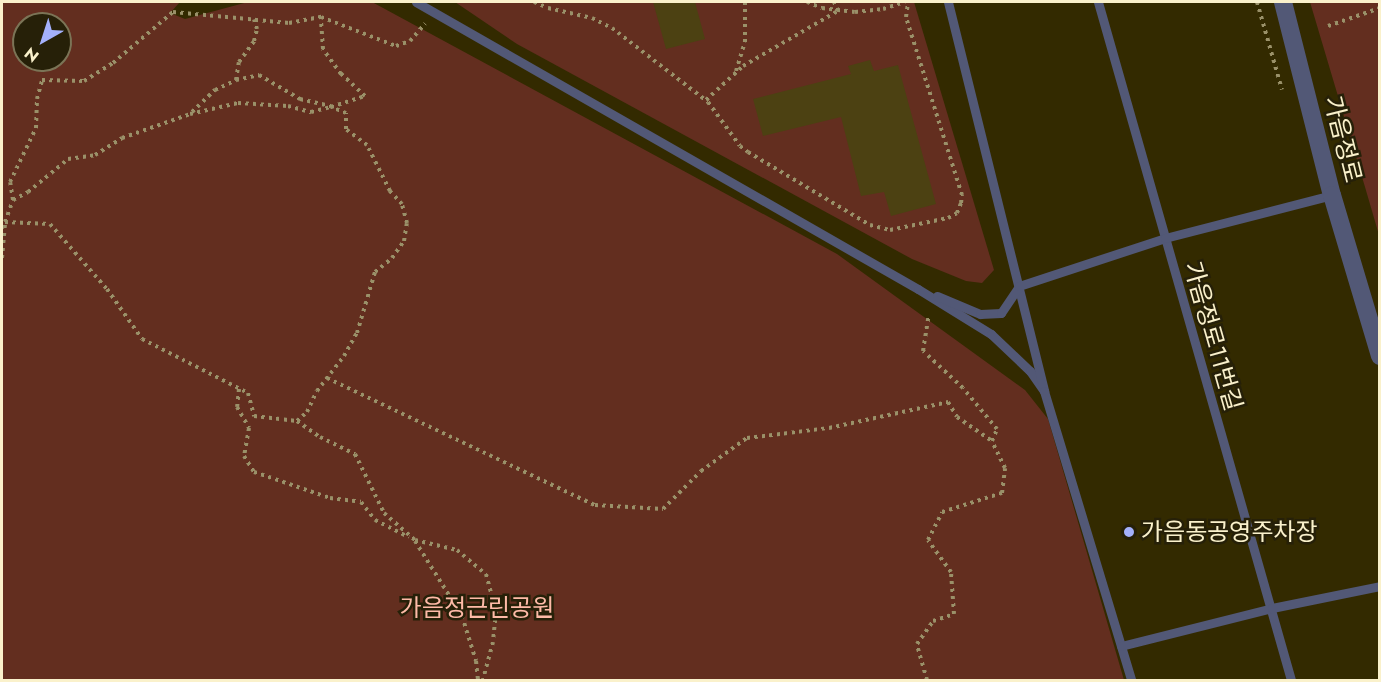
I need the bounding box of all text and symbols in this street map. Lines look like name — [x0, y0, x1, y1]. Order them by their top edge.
north arrow — [12, 12, 72, 72]
text: N — [19, 42, 44, 68]
street label: 가음정로 — [1318, 93, 1368, 185]
street label: 가음정로11번길 — [1178, 258, 1248, 414]
place label: 가음동공영주차장 — [1141, 518, 1318, 546]
marker: 가음동공영주차장 — [1122, 525, 1136, 539]
park label: 가음정근린공원 — [400, 594, 554, 622]

